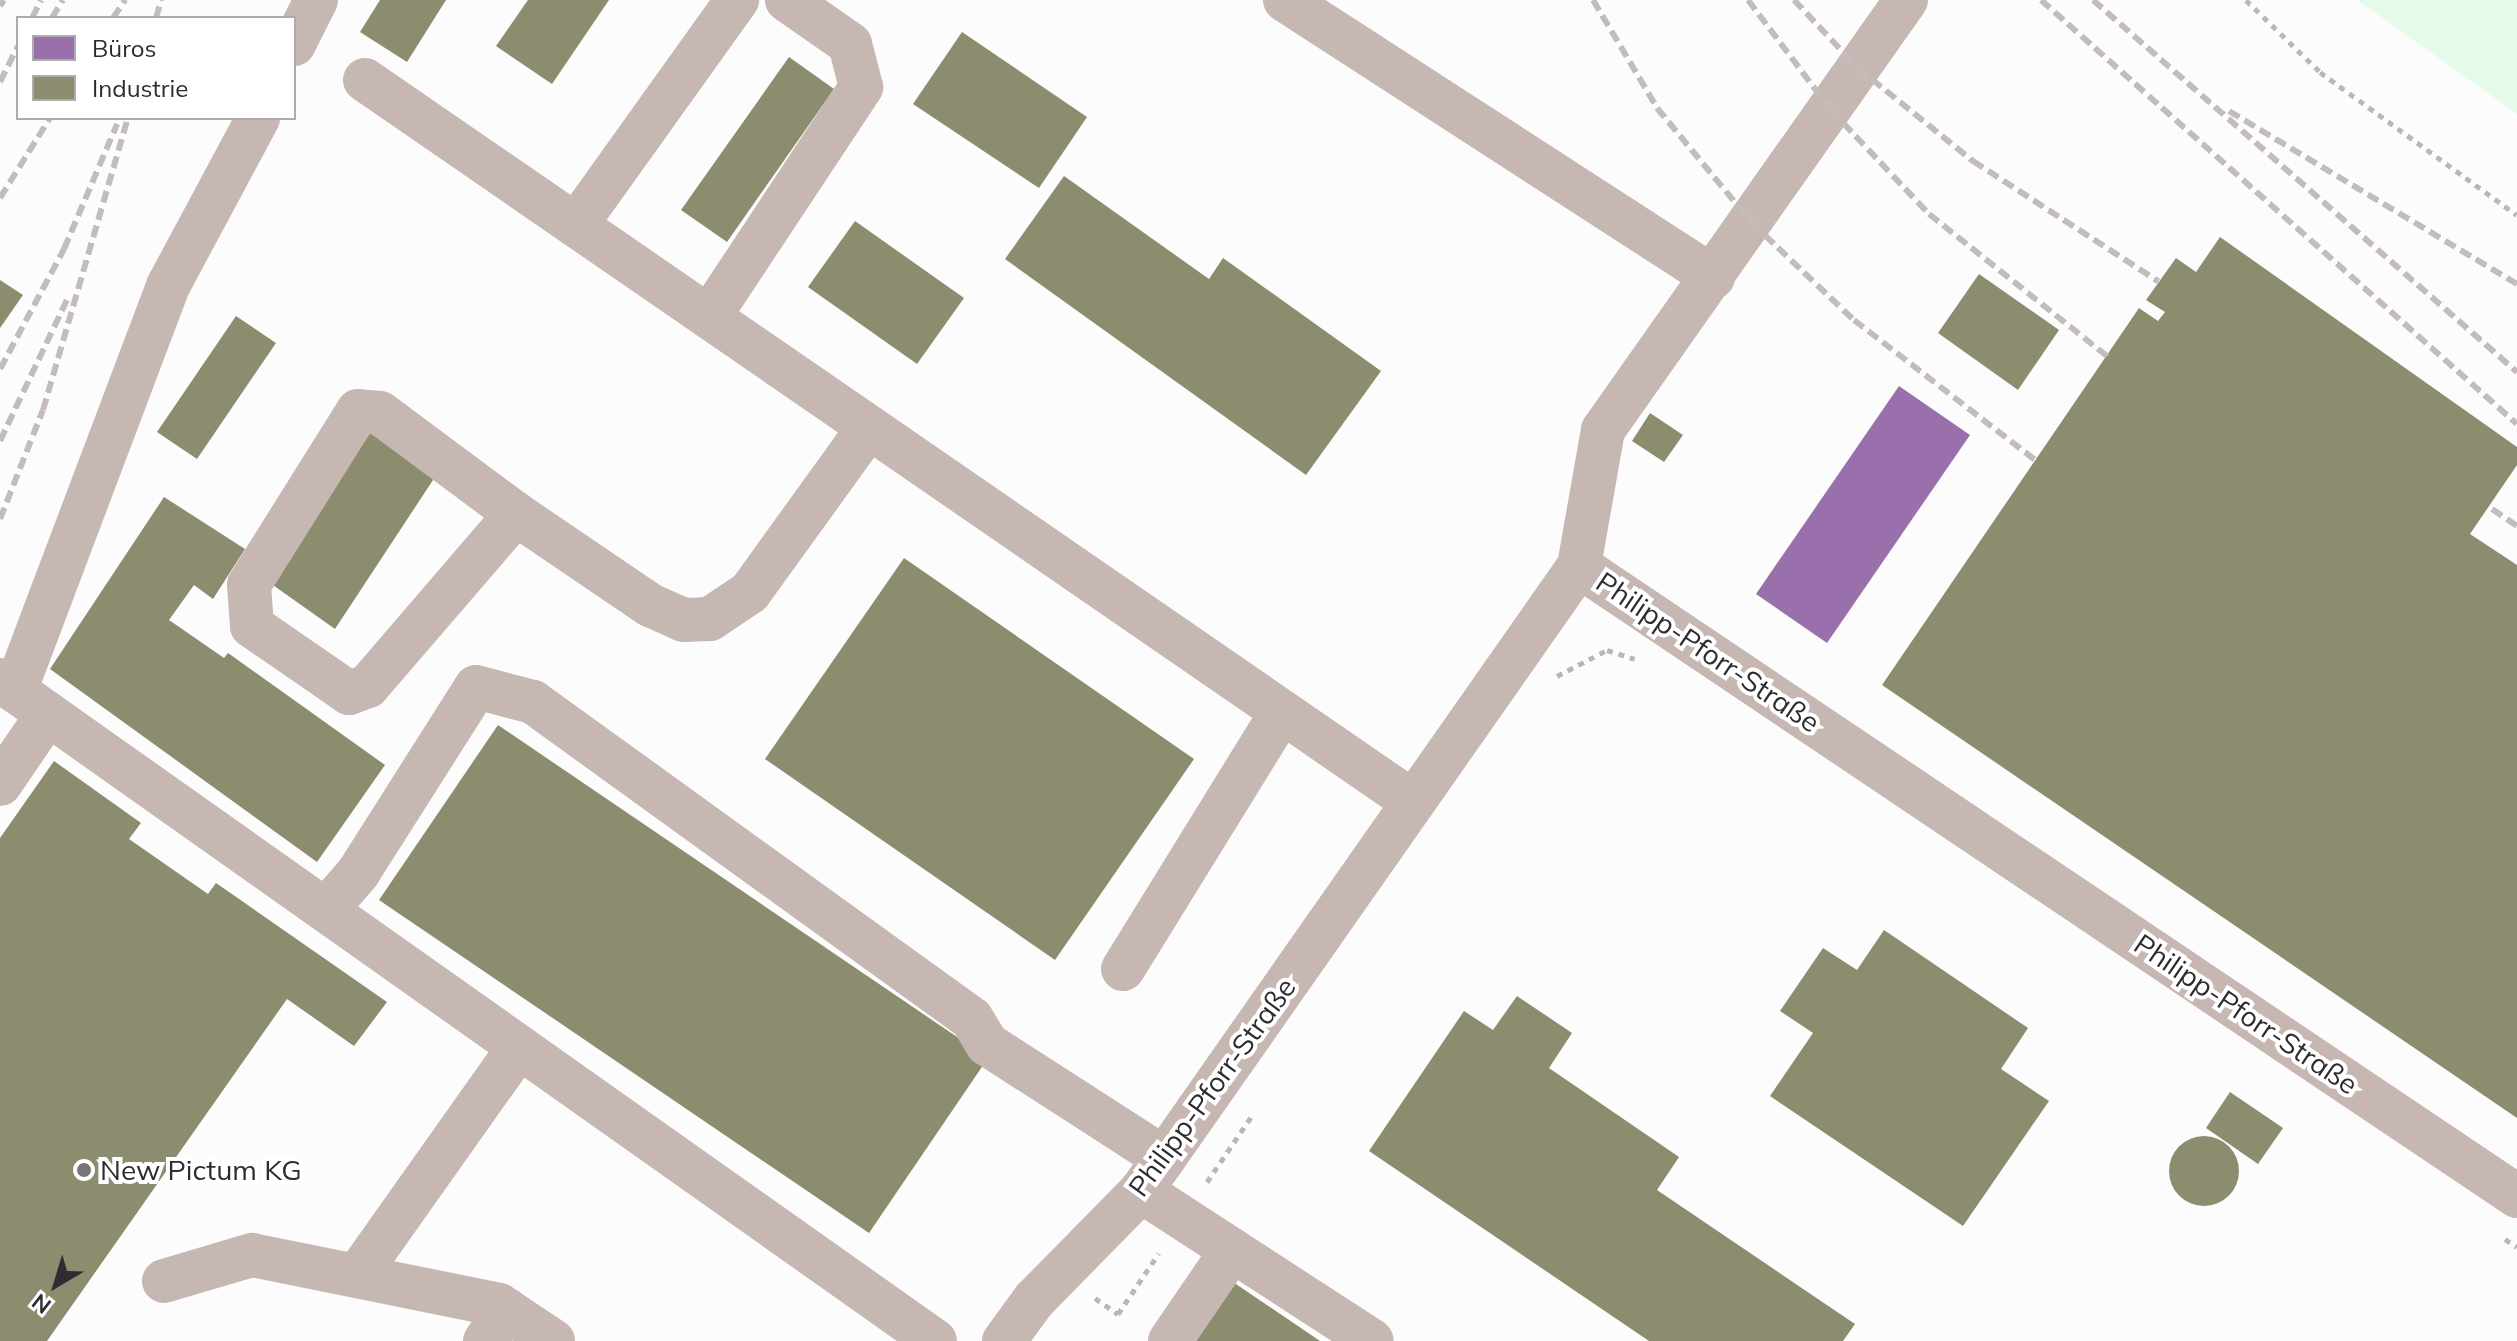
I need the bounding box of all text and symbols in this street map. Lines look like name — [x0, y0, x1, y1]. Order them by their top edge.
legend — [16, 16, 296, 120]
text: Büros — [92, 33, 156, 63]
text: Industrie — [92, 73, 188, 103]
street label: Philipp-Pforr-Straße — [1590, 565, 1826, 739]
street label: Philipp-Pforr-Straße — [2128, 927, 2364, 1101]
street label: Philipp-Pforr-Straße — [1121, 971, 1303, 1203]
place label: New Pictum KG — [100, 1153, 302, 1187]
marker: New Pictum KG — [75, 1161, 93, 1179]
north arrow — [16, 1245, 96, 1325]
text: N — [26, 1288, 56, 1320]

